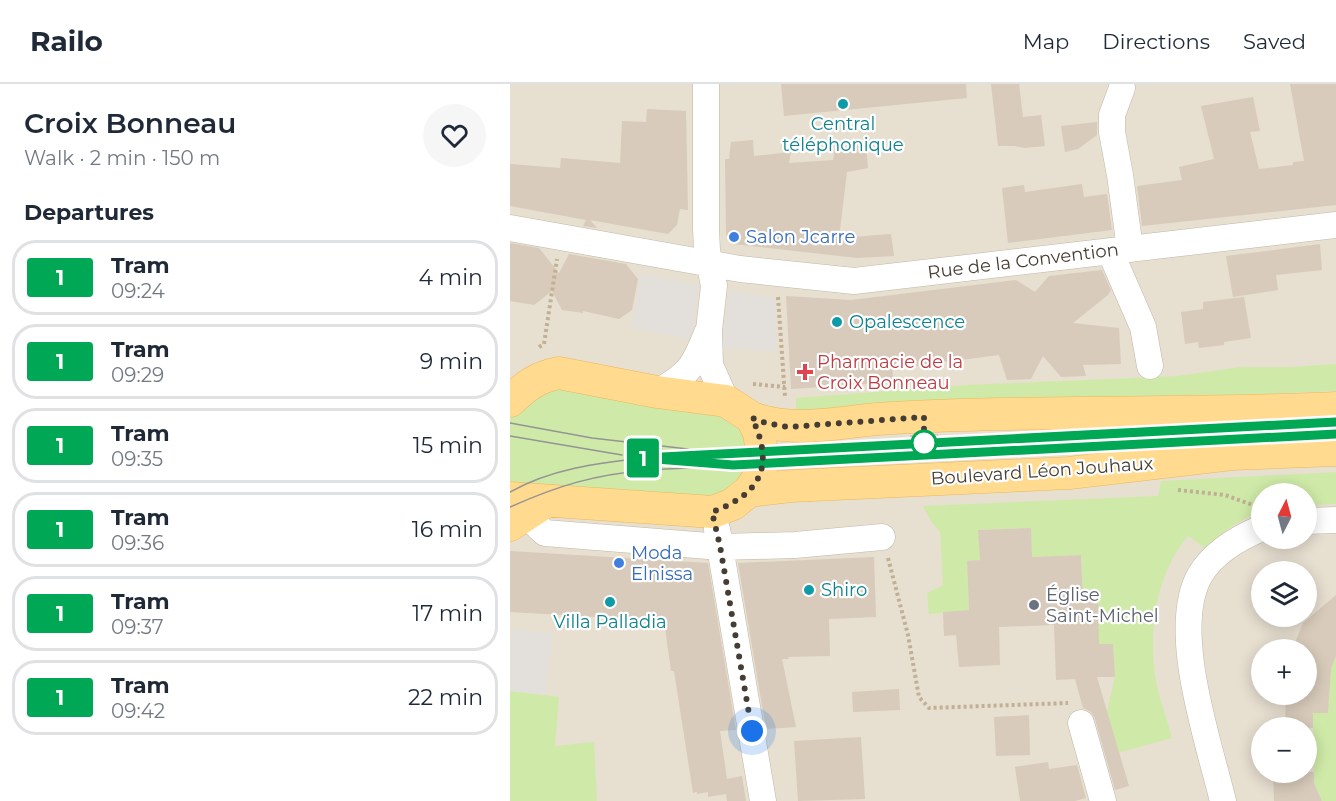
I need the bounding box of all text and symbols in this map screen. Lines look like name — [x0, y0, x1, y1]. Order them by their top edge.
text: Railo — [30, 24, 103, 58]
text: Map — [1023, 29, 1069, 54]
text: Directions — [1102, 29, 1210, 54]
text: Saved — [1243, 29, 1306, 54]
marker: Central téléphonique — [836, 97, 850, 111]
button: heart — [423, 104, 486, 167]
text: Croix Bonneau — [24, 106, 236, 140]
place label: Central téléphonique — [782, 113, 904, 156]
text: Walk · 2 min · 150 m — [24, 146, 220, 170]
text: Departures — [24, 199, 154, 226]
place label: Salon Jcarre — [746, 226, 856, 248]
marker: Salon Jcarre — [727, 230, 741, 244]
street label: Rue de la Convention — [926, 238, 1120, 284]
text: Tram — [111, 252, 170, 279]
text: 4 min — [419, 264, 483, 291]
text: 1 — [56, 265, 64, 290]
text: 09:24 — [111, 279, 165, 303]
place label: Opalescence — [849, 311, 965, 333]
marker: Opalescence — [830, 315, 844, 329]
text: Tram — [111, 336, 170, 363]
text: 9 min — [420, 348, 483, 375]
text: 1 — [56, 349, 64, 374]
place label: Pharmacie de la Croix Bonneau — [817, 351, 963, 394]
text: 09:29 — [111, 363, 164, 387]
marker: Pharmacie de la Croix Bonneau — [798, 365, 812, 379]
text: Tram — [111, 420, 170, 447]
unlabelled marker — [911, 430, 937, 456]
text: 15 min — [413, 432, 483, 459]
text: 1 — [56, 433, 64, 458]
line badge: 1 — [624, 438, 662, 478]
text: 1 — [639, 446, 647, 471]
text: 09:35 — [111, 447, 163, 471]
street label: Boulevard Léon Jouhaux — [930, 452, 1154, 490]
north arrow — [1251, 483, 1317, 549]
map controls — [1251, 483, 1317, 783]
text: Tram — [111, 504, 170, 531]
text: 16 min — [412, 516, 483, 543]
text: 1 — [56, 517, 64, 542]
text: 09:36 — [111, 531, 164, 555]
place label: Moda Elnissa — [631, 542, 693, 585]
marker: Moda Elnissa — [612, 556, 626, 570]
button: layers — [1251, 561, 1317, 627]
place label: Shiro — [821, 579, 867, 601]
marker: Shiro — [802, 583, 816, 597]
place label: Église Saint-Michel — [1046, 584, 1159, 627]
text: Tram — [111, 588, 170, 615]
marker: Villa Palladia — [603, 595, 617, 609]
marker: Église Saint-Michel — [1027, 598, 1041, 612]
text: 17 min — [412, 600, 483, 627]
text: 1 — [56, 601, 64, 626]
place label: Villa Palladia — [553, 611, 667, 633]
text: 09:37 — [111, 615, 163, 639]
button: + — [1251, 639, 1317, 705]
text: Tram — [111, 672, 170, 699]
text: 22 min — [408, 684, 483, 711]
text: 1 — [56, 685, 64, 710]
text: 09:42 — [111, 699, 165, 723]
your location — [737, 716, 767, 746]
button: − — [1251, 717, 1317, 783]

